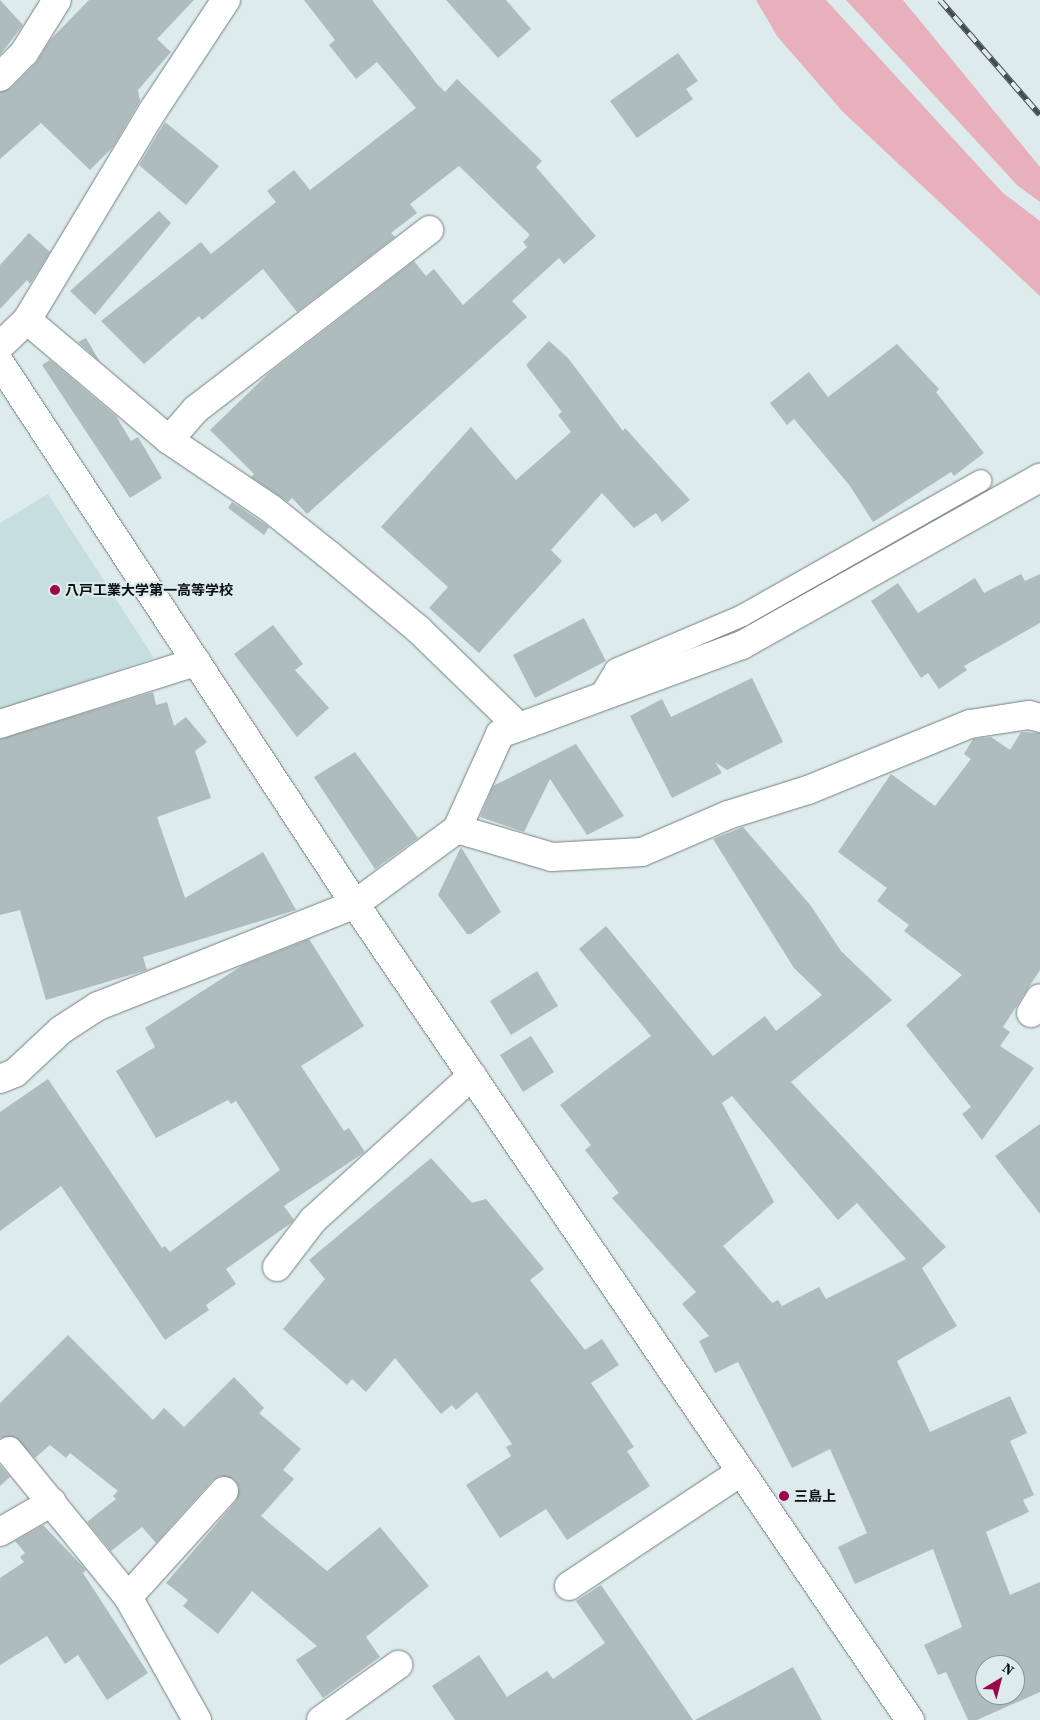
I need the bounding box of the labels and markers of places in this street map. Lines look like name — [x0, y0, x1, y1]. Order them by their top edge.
place label: 八戸工業大学第一高等学校 — [65, 582, 233, 598]
marker: 八戸工業大学第一高等学校 — [49, 584, 61, 596]
place label: 三島上 — [794, 1488, 836, 1504]
marker: 三島上 — [778, 1490, 790, 1502]

